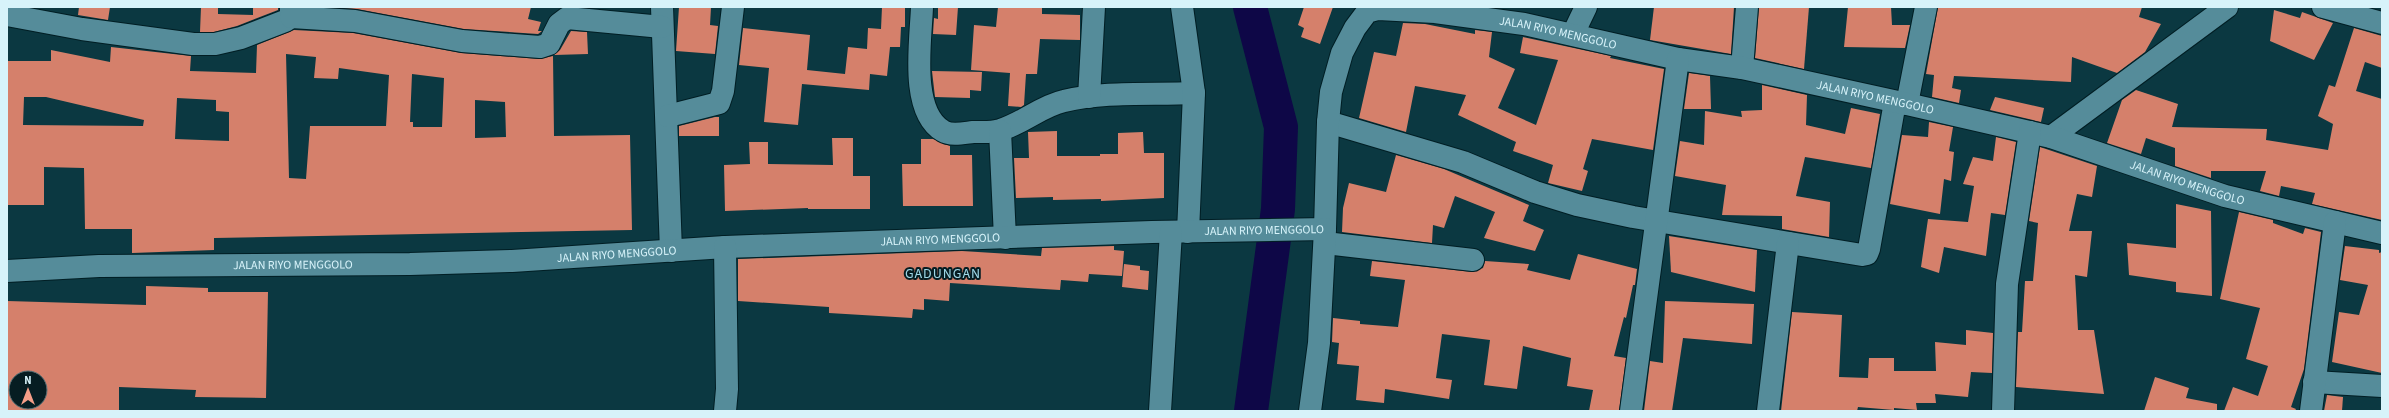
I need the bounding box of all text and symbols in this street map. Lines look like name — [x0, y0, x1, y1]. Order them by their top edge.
street label: JALAN RIYO MENGGOLO — [1498, 13, 1618, 54]
street label: JALAN RIYO MENGGOLO — [1815, 76, 1936, 119]
street label: JALAN RIYO MENGGOLO — [2127, 156, 2246, 209]
street label: JALAN RIYO MENGGOLO — [1204, 221, 1324, 240]
street label: JALAN RIYO MENGGOLO — [880, 229, 1000, 251]
street label: JALAN RIYO MENGGOLO — [556, 242, 677, 267]
street label: JALAN RIYO MENGGOLO — [233, 256, 353, 274]
district label: GADUNGAN — [905, 264, 981, 284]
north arrow — [8, 370, 48, 410]
text: N — [24, 373, 32, 388]

